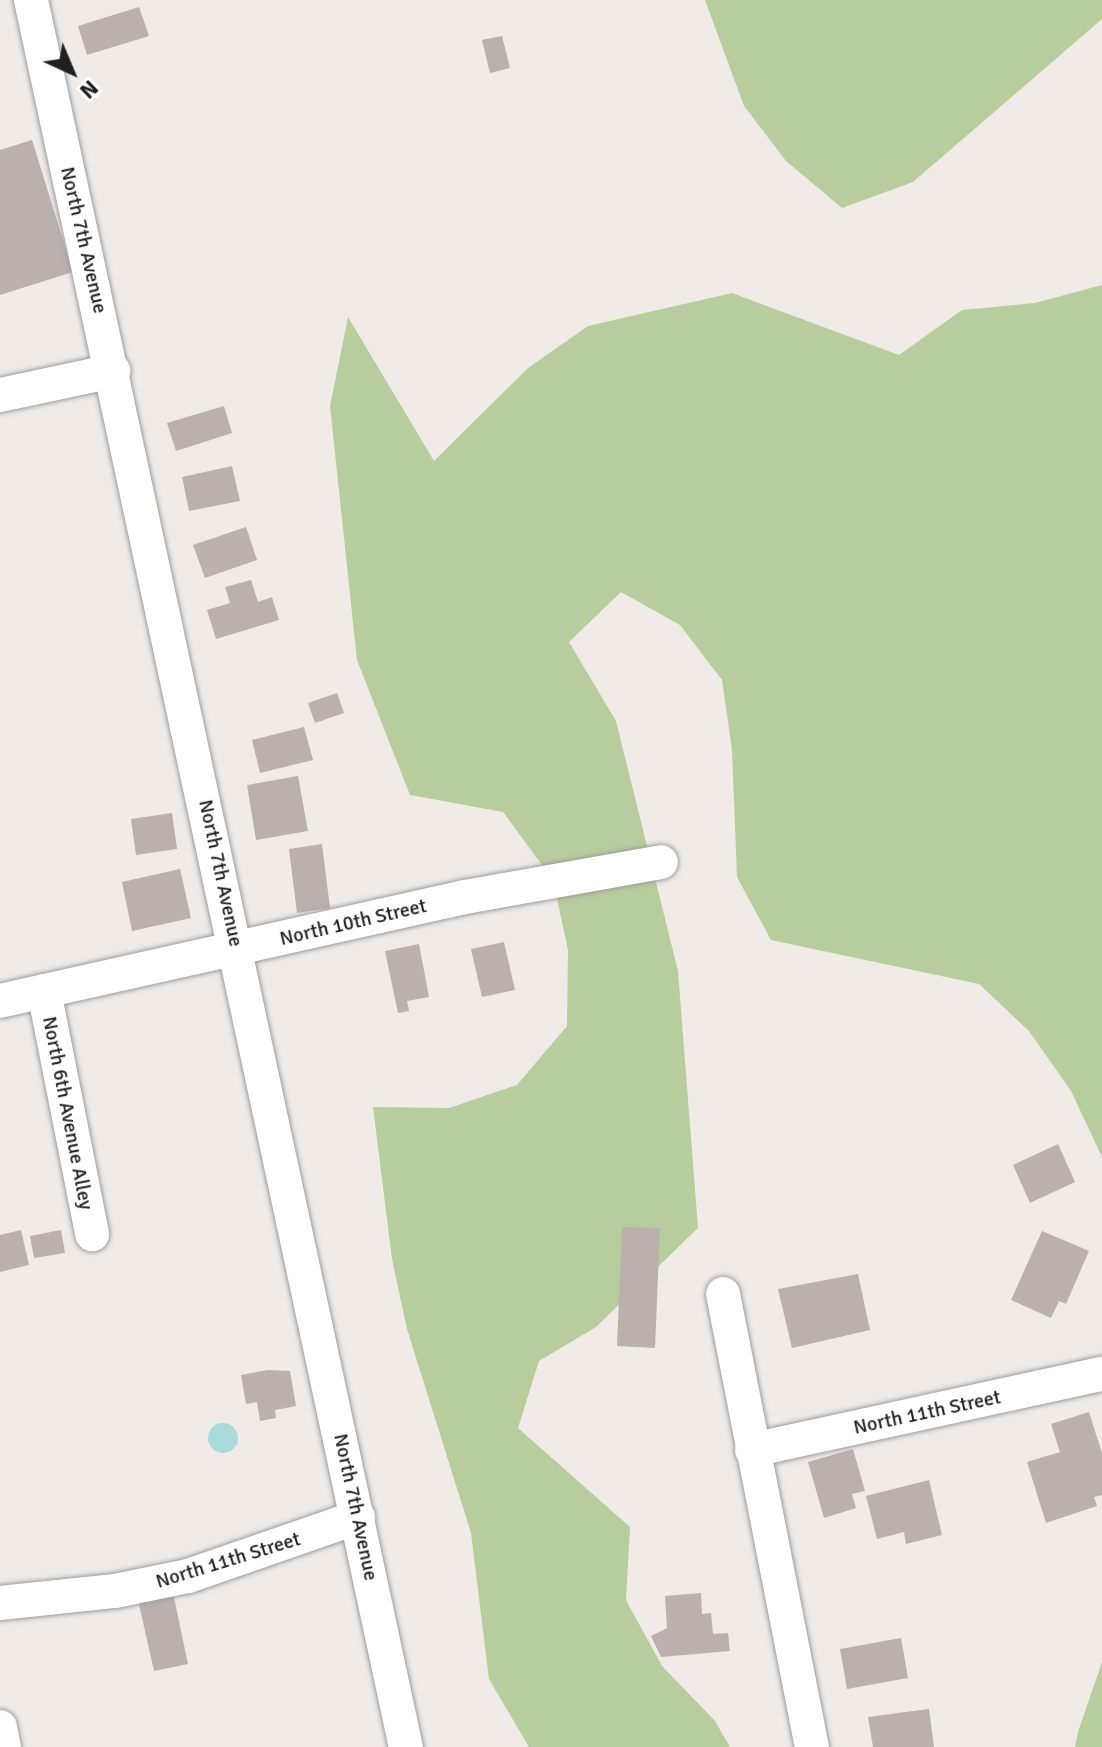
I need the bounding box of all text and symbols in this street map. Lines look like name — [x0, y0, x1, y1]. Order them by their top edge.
north arrow — [32, 32, 112, 112]
text: N — [74, 75, 104, 105]
street label: North 7th Avenue — [55, 164, 113, 316]
street label: North 7th Avenue — [194, 797, 248, 949]
street label: North 10th Street — [277, 893, 429, 951]
street label: North 6th Avenue Alley — [37, 1014, 99, 1212]
street label: North 11th Street — [851, 1385, 1003, 1439]
street label: North 7th Avenue — [329, 1431, 383, 1583]
street label: North 11th Street — [153, 1527, 303, 1593]

